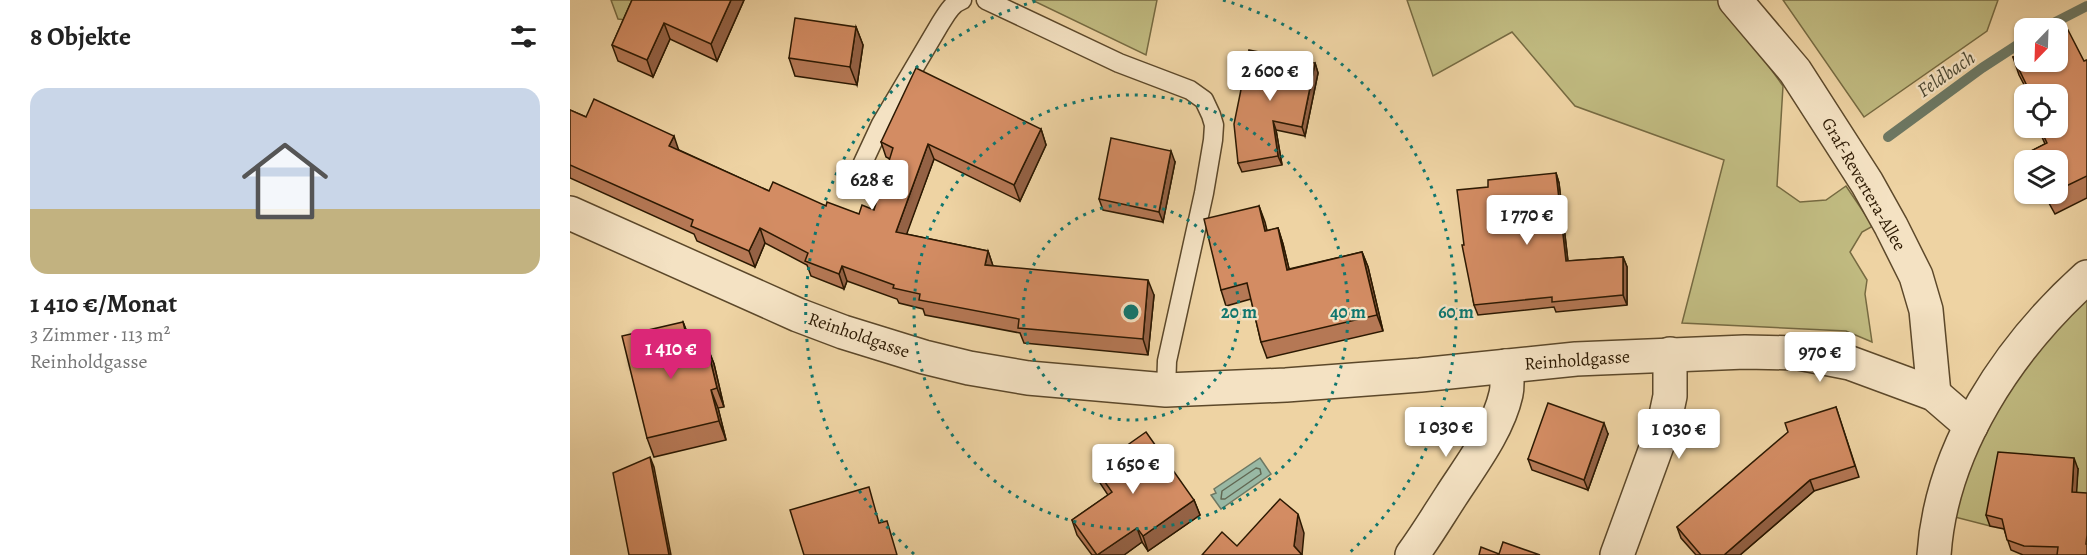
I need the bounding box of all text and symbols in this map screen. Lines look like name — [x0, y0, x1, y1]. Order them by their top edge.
north arrow — [2014, 18, 2068, 72]
map controls — [2014, 18, 2068, 204]
text: 8 Objekte — [30, 19, 131, 54]
icon: filters — [507, 20, 540, 53]
water label: Feldbach — [1911, 44, 1981, 104]
pin: 2 600 € — [1215, 51, 1325, 102]
text: 2 600 € — [1241, 57, 1299, 84]
button: locate — [2014, 84, 2068, 138]
street label: Graf-Revertera-Allee — [1816, 113, 1912, 255]
icon: home — [231, 127, 339, 235]
button: layers — [2014, 150, 2068, 204]
pin: 628 € — [830, 160, 914, 211]
text: 628 € — [850, 166, 894, 193]
pin: 1 770 € — [1472, 195, 1582, 246]
text: 1 770 € — [1501, 201, 1553, 228]
text: 1 410 €/Monat — [30, 286, 177, 321]
text: 20 m — [1221, 300, 1257, 324]
text: 40 m — [1330, 300, 1366, 324]
text: 60 m — [1438, 300, 1474, 324]
centre of rings — [1121, 302, 1141, 322]
street label: Reinholdgasse — [805, 306, 913, 364]
text: 3 Zimmer · 113 m² — [30, 321, 170, 348]
pin: 1 410 € — [616, 329, 726, 380]
pin: 970 € — [1778, 332, 1862, 383]
text: 1 410 € — [645, 335, 697, 362]
text: 970 € — [1799, 338, 1841, 365]
street label: Reinholdgasse — [1523, 344, 1631, 376]
text: Reinholdgasse — [30, 348, 148, 375]
pin: 1 030 € — [1391, 407, 1501, 458]
pin: 1 030 € — [1624, 409, 1734, 460]
text: 1 030 € — [1419, 413, 1473, 440]
text: 1 030 € — [1652, 415, 1706, 442]
pin: 1 650 € — [1078, 444, 1188, 495]
text: 1 650 € — [1106, 450, 1160, 477]

